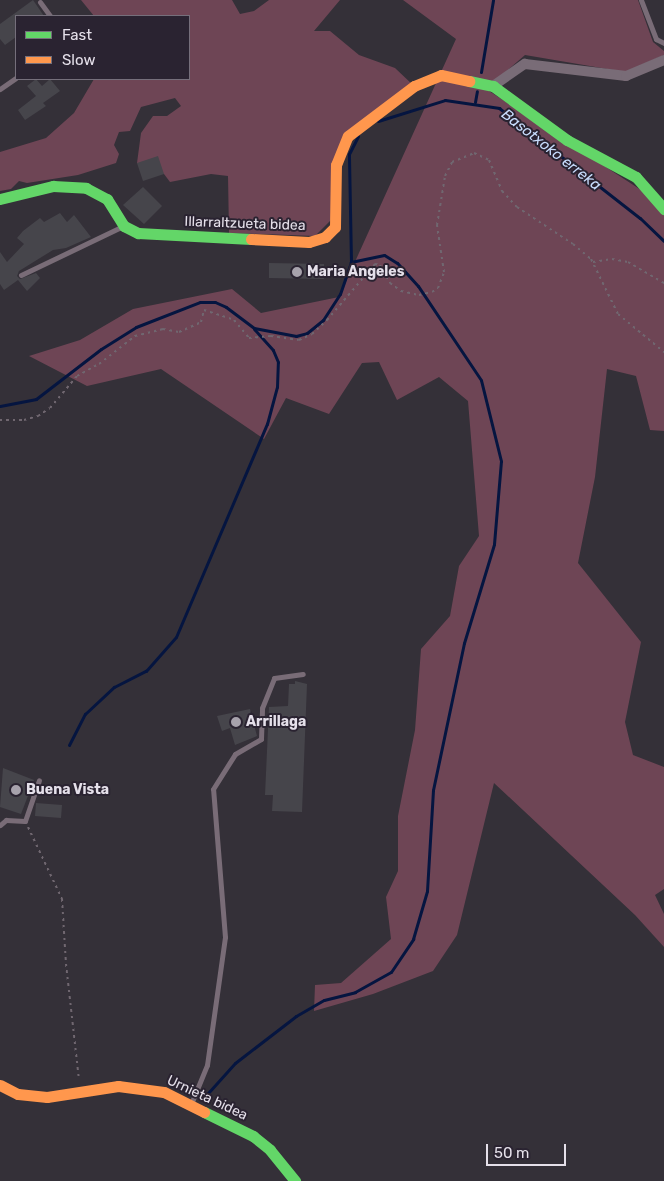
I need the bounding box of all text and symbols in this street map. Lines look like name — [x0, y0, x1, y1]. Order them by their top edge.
legend — [15, 15, 190, 80]
text: Fast — [62, 26, 92, 44]
text: Slow — [62, 51, 95, 69]
water label: Basotxoko erreka — [498, 105, 604, 195]
street label: Illarraltzueta bidea — [184, 213, 306, 235]
place label: Maria Angeles — [307, 264, 405, 280]
marker: Maria Angeles — [291, 266, 303, 278]
place label: Arrillaga — [246, 714, 306, 730]
marker: Arrillaga — [230, 716, 242, 728]
place label: Buena Vista — [26, 782, 109, 798]
marker: Buena Vista — [10, 784, 22, 796]
street label: Urnieta bidea — [164, 1072, 250, 1124]
scale bar — [489, 1134, 569, 1166]
text: 50 m — [494, 1144, 529, 1162]

